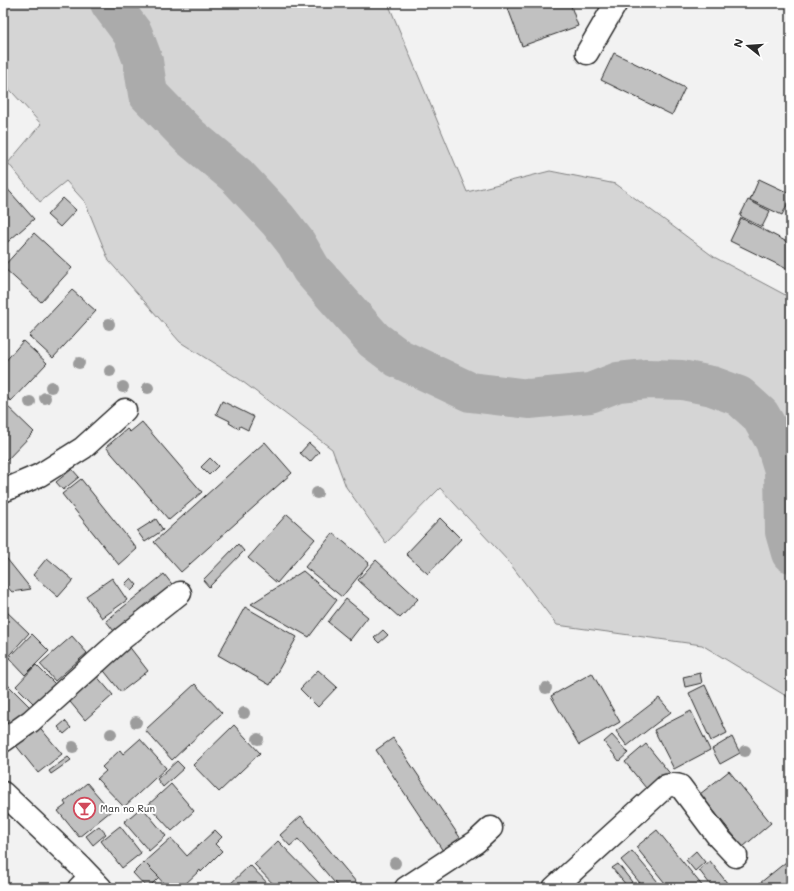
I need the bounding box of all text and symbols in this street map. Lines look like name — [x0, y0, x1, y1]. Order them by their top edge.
north arrow — [728, 26, 768, 66]
text: N — [730, 37, 746, 49]
bar icon: Man no Run — [72, 795, 98, 821]
place label: Man no Run — [100, 801, 155, 815]

